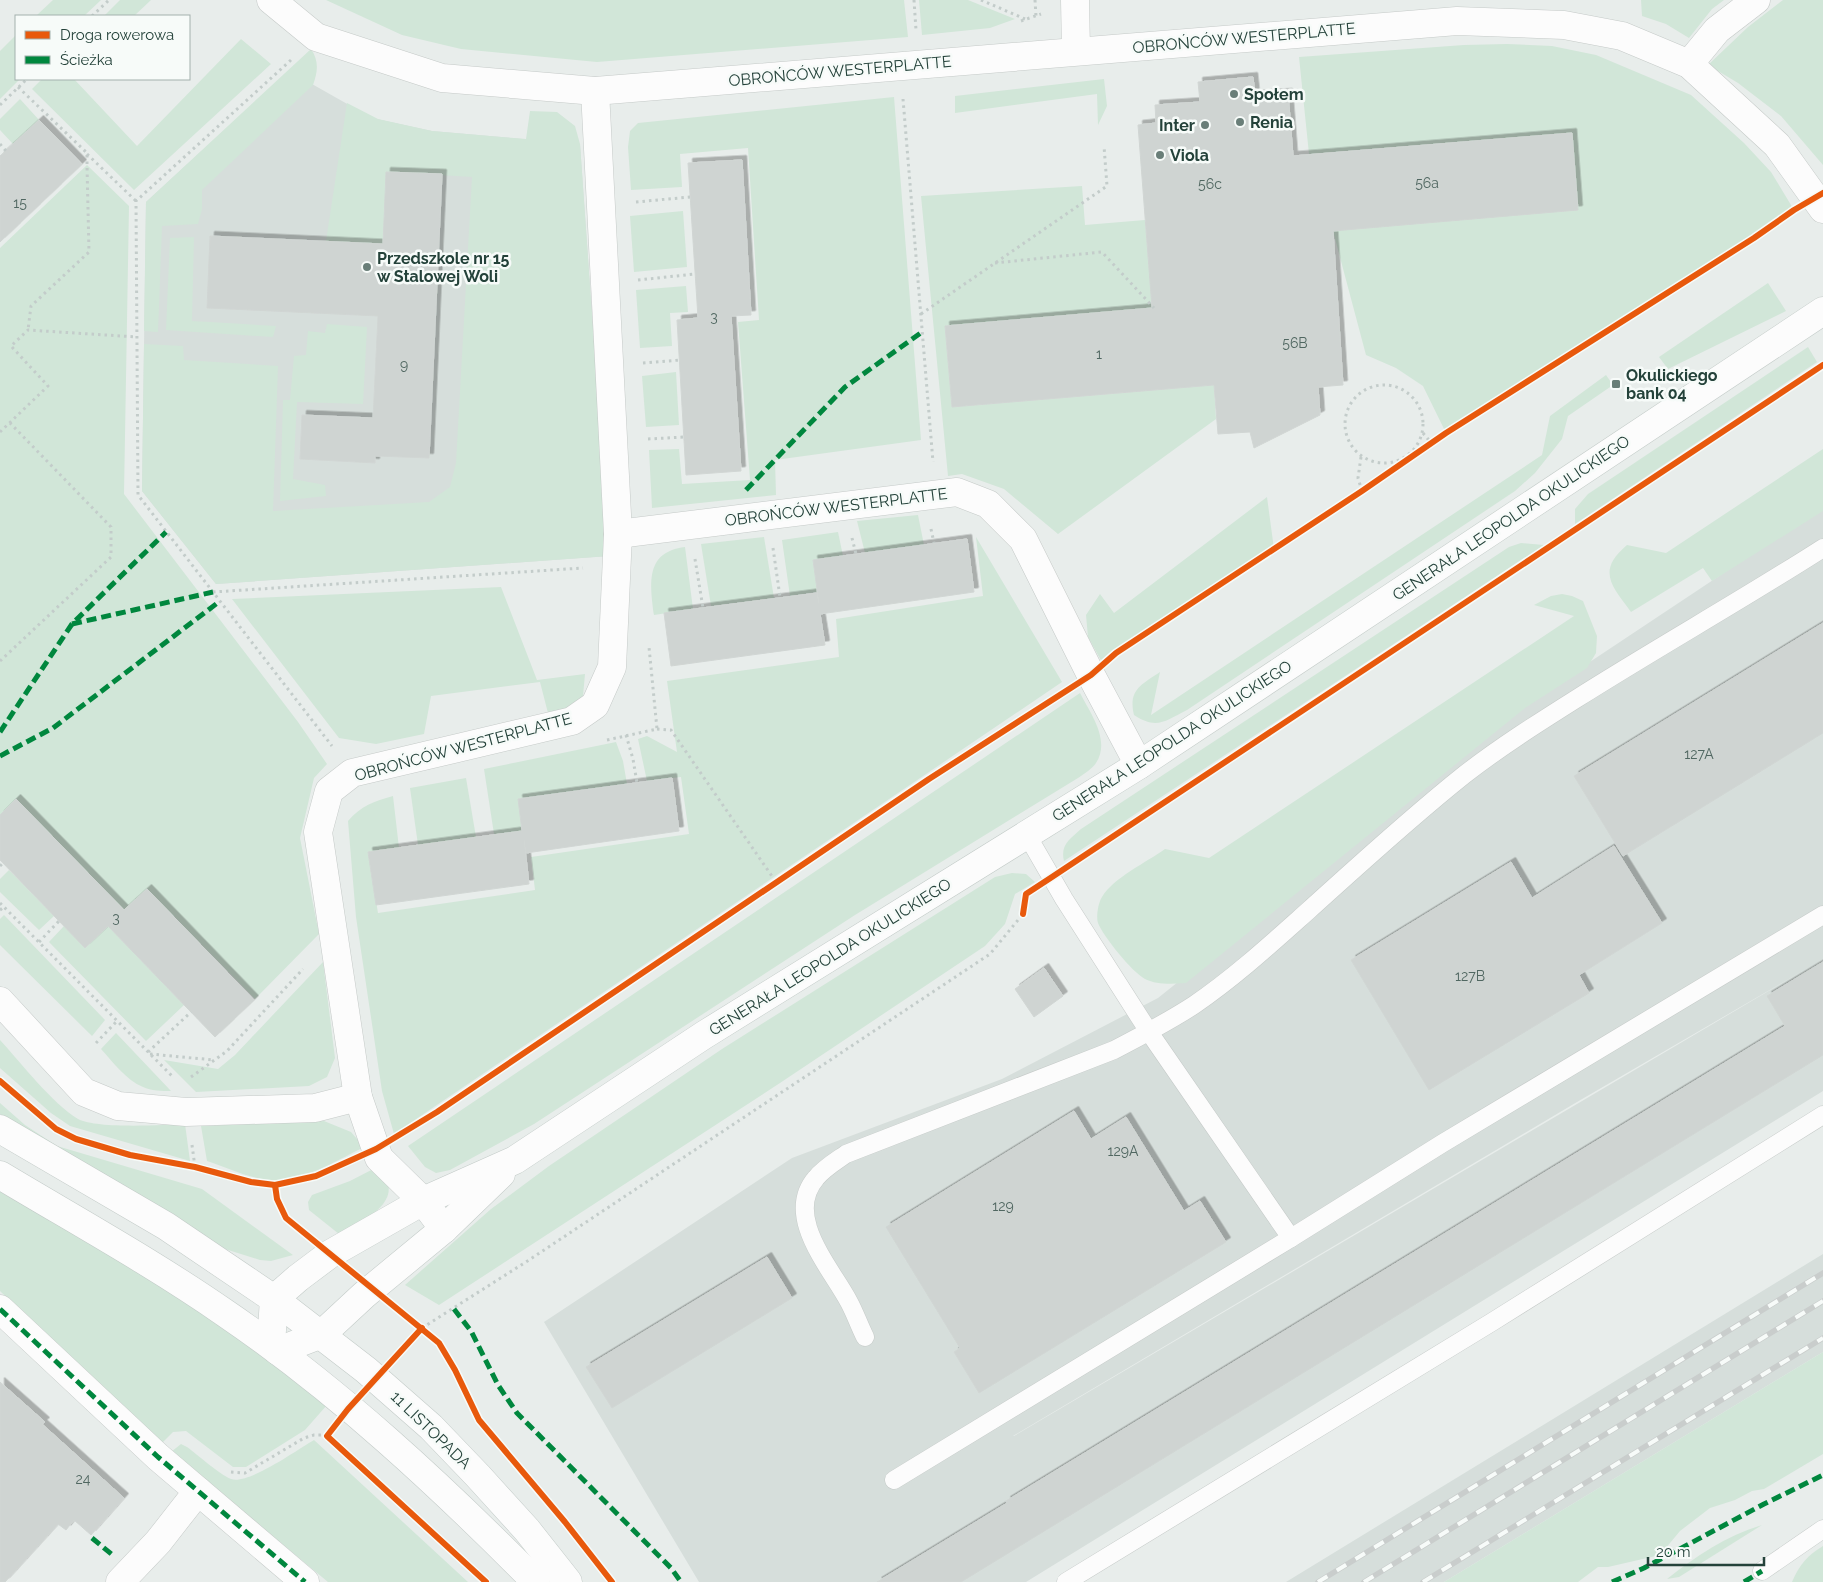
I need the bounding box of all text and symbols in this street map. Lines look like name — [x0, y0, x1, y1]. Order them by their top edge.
legend — [15, 15, 190, 80]
street label: OBROŃCÓW WESTERPLATTE — [1132, 18, 1357, 57]
text: Droga rowerowa — [60, 26, 174, 44]
text: Ścieżka — [60, 51, 113, 69]
street label: OBROŃCÓW WESTERPLATTE — [728, 51, 953, 90]
place label: Społem — [1244, 85, 1304, 104]
marker: Społem — [1228, 88, 1240, 100]
place label: Renia — [1250, 113, 1293, 132]
place label: Inter — [1159, 116, 1195, 135]
marker: Renia — [1234, 116, 1246, 128]
marker: Inter — [1199, 119, 1211, 131]
place label: Viola — [1170, 146, 1209, 165]
marker: Viola — [1154, 149, 1166, 161]
house number: 56a — [1415, 175, 1439, 191]
house number: 56c — [1198, 176, 1222, 192]
house number: 15 — [13, 195, 27, 211]
place label: Przedszkole nr 15 w Stalowej Woli — [377, 249, 510, 286]
marker: Przedszkole nr 15 w Stalowej Woli — [361, 261, 373, 273]
house number: 3 — [710, 309, 718, 325]
house number: 56B — [1282, 335, 1308, 351]
house number: 1 — [1096, 346, 1102, 362]
house number: 9 — [400, 357, 408, 373]
place label: Okulickiego bank 04 — [1626, 366, 1718, 403]
marker: Okulickiego bank 04 — [1610, 378, 1622, 390]
street label: GENERAŁA LEOPOLDA OKULICKIEGO — [1389, 431, 1633, 605]
street label: OBROŃCÓW WESTERPLATTE — [724, 483, 949, 530]
street label: GENERAŁA LEOPOLDA OKULICKIEGO — [1049, 656, 1295, 826]
street label: OBROŃCÓW WESTERPLATTE — [352, 708, 574, 785]
house number: 127A — [1684, 746, 1714, 762]
street label: GENERAŁA LEOPOLDA OKULICKIEGO — [705, 874, 955, 1040]
house number: 3 — [112, 910, 120, 926]
house number: 127B — [1455, 968, 1485, 984]
house number: 129A — [1108, 1143, 1139, 1159]
house number: 129 — [992, 1198, 1014, 1214]
street label: 11 LISTOPADA — [387, 1387, 475, 1473]
house number: 24 — [76, 1471, 91, 1487]
scale bar — [1648, 1534, 1764, 1566]
text: 20 m — [1656, 1543, 1691, 1561]

